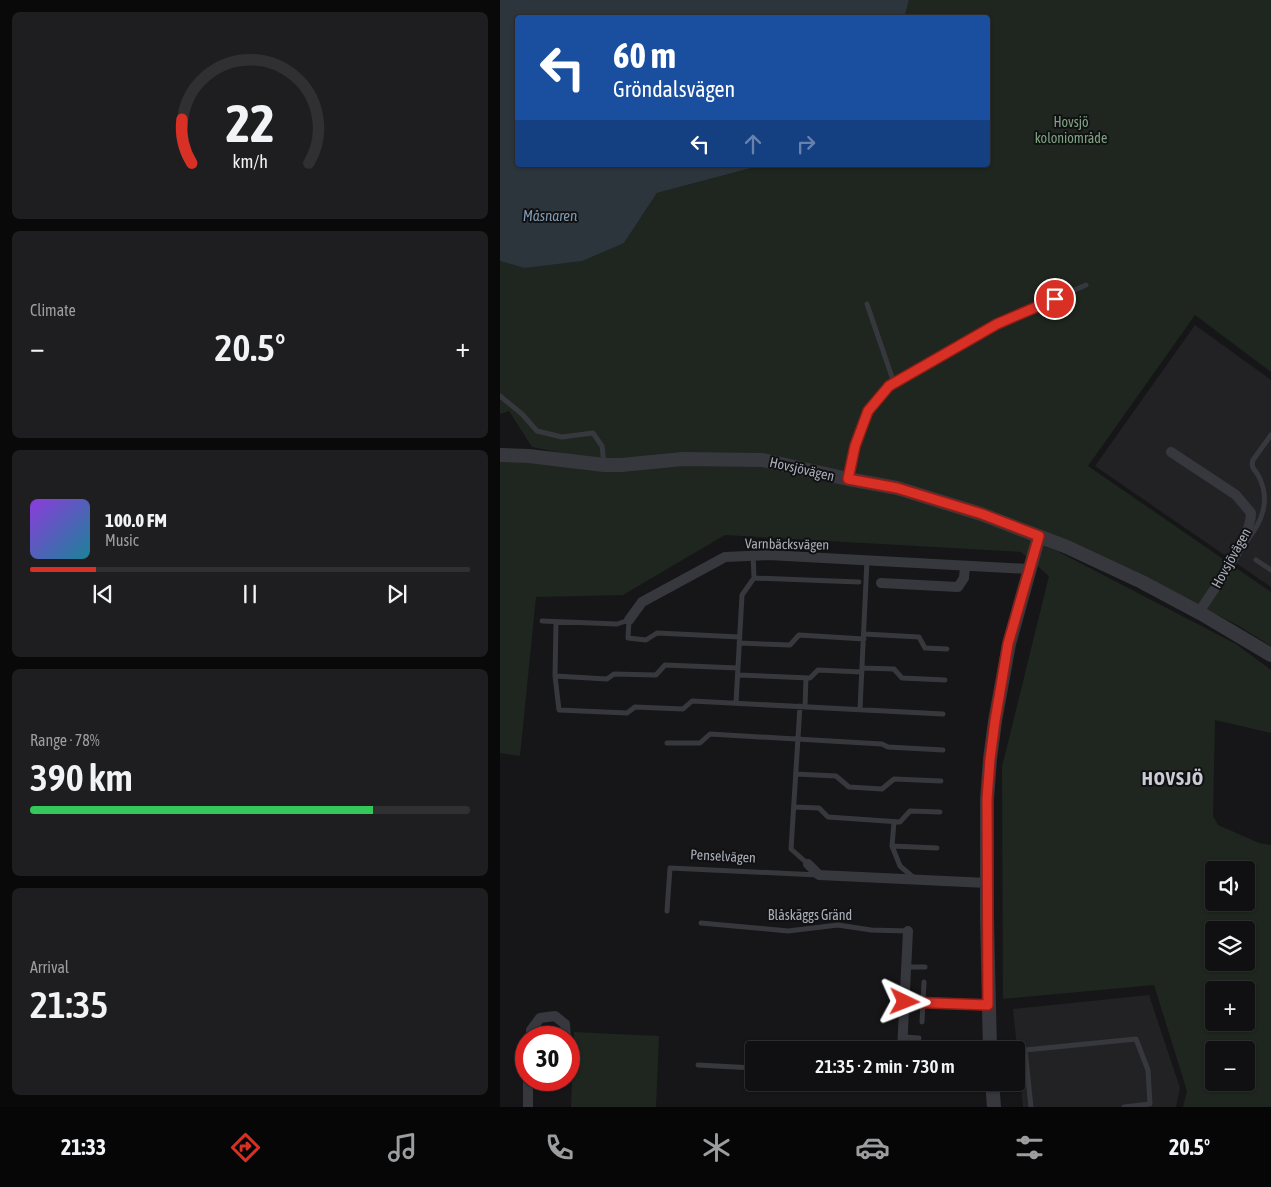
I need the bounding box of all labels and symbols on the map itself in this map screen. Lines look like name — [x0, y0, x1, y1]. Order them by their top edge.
park label: Hovsjö koloniområde — [1035, 114, 1107, 146]
water label: Måsnaren — [523, 207, 577, 224]
pin — [1034, 278, 1076, 320]
street label: Hovsjövägen — [768, 454, 836, 484]
street label: Hovsjövägen — [1208, 525, 1254, 591]
street label: Varnbäcksvägen — [745, 535, 829, 553]
district label: HOVSJÖ — [1142, 767, 1204, 789]
street label: Penselvägen — [690, 846, 756, 866]
street label: Blåskäggs Gränd — [768, 907, 852, 923]
position arrow — [878, 975, 930, 1027]
speed limit sign: 30 — [515, 1026, 580, 1091]

